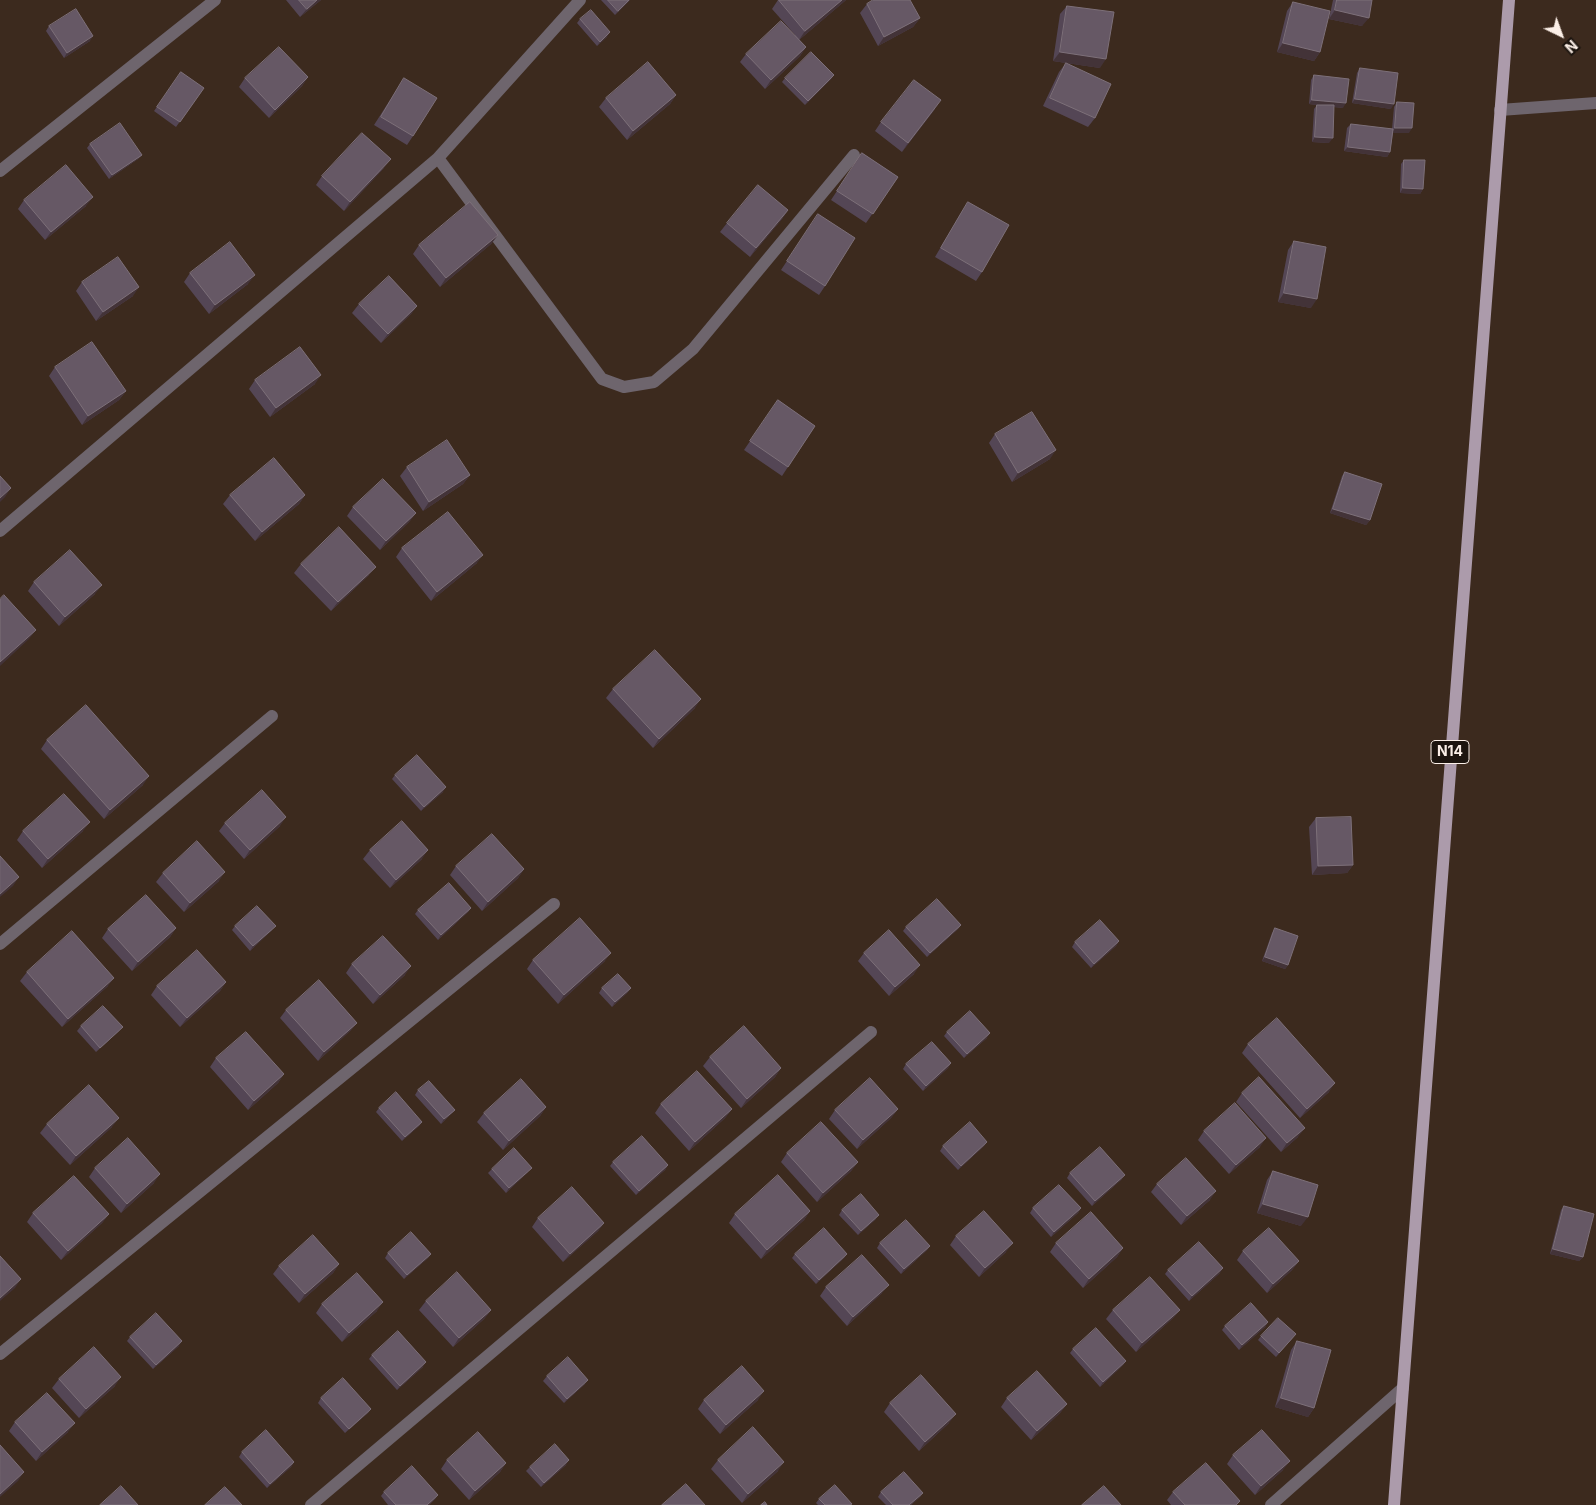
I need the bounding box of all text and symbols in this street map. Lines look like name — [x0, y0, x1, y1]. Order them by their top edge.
north arrow — [1536, 10, 1586, 60]
text: N — [1562, 37, 1581, 56]
road number: N14 — [1431, 740, 1469, 764]

